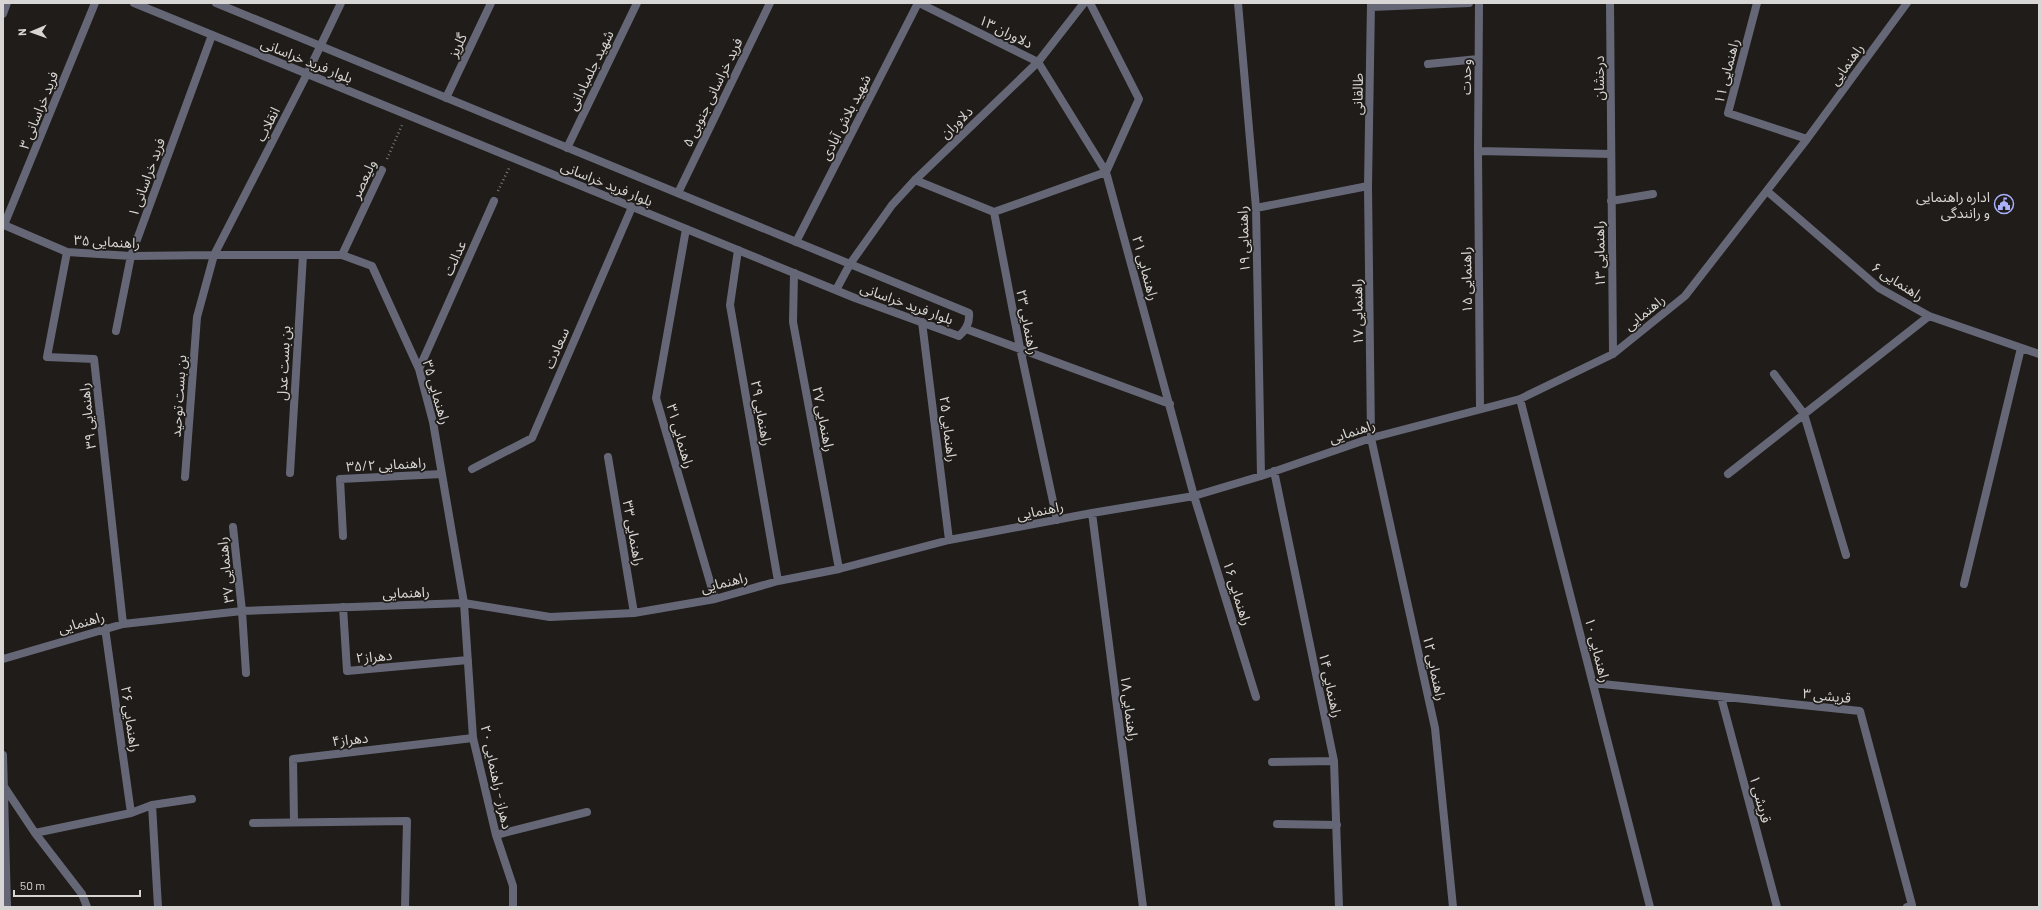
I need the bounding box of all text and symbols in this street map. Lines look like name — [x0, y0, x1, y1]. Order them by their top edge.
street label: دلاوران ۱۳ — [976, 11, 1036, 52]
north arrow — [12, 12, 52, 52]
street label: شهید جلمبادانی — [563, 27, 618, 113]
text: N — [15, 28, 28, 36]
street label: گلریز — [443, 30, 471, 61]
street label: بلوار فرید خراسانی — [258, 34, 356, 87]
street label: فرید خراسانی جنوبی ۵ — [678, 35, 747, 150]
street label: راهنمایی ۱۱ — [1710, 37, 1743, 106]
street label: راهنمایی — [1825, 40, 1868, 89]
street label: درخشان — [1590, 55, 1608, 101]
street label: وحدت — [1457, 59, 1475, 95]
street label: فرید خراسانی ۳ — [15, 69, 62, 152]
street label: شهید بلاش آبادی — [816, 71, 875, 163]
street label: طالقانی — [1348, 73, 1367, 115]
street label: دلاوران — [936, 102, 977, 142]
street label: انقلاب — [251, 104, 283, 144]
street label: فرید خراسانی ۱ — [124, 135, 169, 219]
street label: ولیعصر — [346, 157, 380, 203]
street label: بلوار فرید خراسانی — [558, 157, 656, 210]
place label: اداره راهنمایی و رانندگی — [1916, 188, 1990, 222]
public building icon: اداره راهنمایی و رانندگی — [1993, 193, 2015, 215]
street label: راهنمایی ۱۹ — [1233, 205, 1254, 273]
street label: راهنمایی ۱۳ — [1590, 221, 1609, 287]
street label: راهنمایی ۳۵ — [73, 231, 141, 252]
street label: راهنمایی ۲۱ — [1128, 234, 1163, 303]
street label: عدالت — [439, 238, 469, 278]
street label: راهنمایی ۱۵ — [1457, 247, 1476, 313]
street label: راهنمایی ۶ — [1868, 258, 1927, 305]
street label: بلوار فرید خراسانی — [858, 278, 956, 329]
street label: راهنمایی ۱۷ — [1348, 279, 1367, 345]
street label: راهنمایی ۲۳ — [1012, 288, 1043, 356]
street label: راهنمایی — [1620, 290, 1668, 334]
street label: بن بست عدل — [273, 325, 294, 401]
street label: سعادت — [540, 325, 572, 371]
street label: بن بست توحید — [167, 354, 190, 438]
street label: راهنمایی ۳۵ — [419, 358, 454, 427]
street label: راهنمایی ۲۹ — [747, 379, 776, 447]
street label: راهنمایی ۳۹ — [75, 382, 100, 450]
street label: راهنمایی ۲۷ — [808, 385, 839, 453]
street label: راهنمایی ۲۵ — [936, 395, 961, 463]
street label: راهنمایی ۳۱ — [663, 402, 698, 471]
street label: راهنمایی — [1327, 416, 1378, 447]
street label: راهنمایی ۳۵/۲ — [346, 453, 426, 476]
street label: راهنمایی — [1015, 497, 1065, 524]
street label: راهنمایی ۳۳ — [619, 499, 648, 567]
street label: راهنمایی ۳۷ — [213, 536, 238, 604]
street label: راهنمایی ۱۶ — [1219, 559, 1256, 628]
street label: راهنمایی — [699, 568, 749, 597]
street label: راهنمایی — [382, 583, 430, 602]
street label: راهنمایی — [56, 607, 107, 638]
street label: راهنمایی ۱۰ — [1581, 616, 1614, 685]
street label: راهنمایی ۱۲ — [1419, 634, 1450, 702]
street label: دهراز۲ — [355, 646, 393, 667]
street label: راهنمایی ۱۴ — [1315, 651, 1346, 719]
street label: راهنمایی ۱۸ — [1117, 674, 1142, 742]
street label: قریشی ۳ — [1802, 684, 1852, 707]
street label: راهنمایی ۲۶ — [117, 685, 144, 753]
street label: دهراز - راهنمایی ۲۰ — [477, 723, 516, 831]
street label: دهراز۴ — [331, 729, 369, 750]
street label: قریشی ۱ — [1746, 773, 1775, 825]
scale bar — [14, 872, 140, 898]
text: 50 m — [20, 878, 45, 892]

